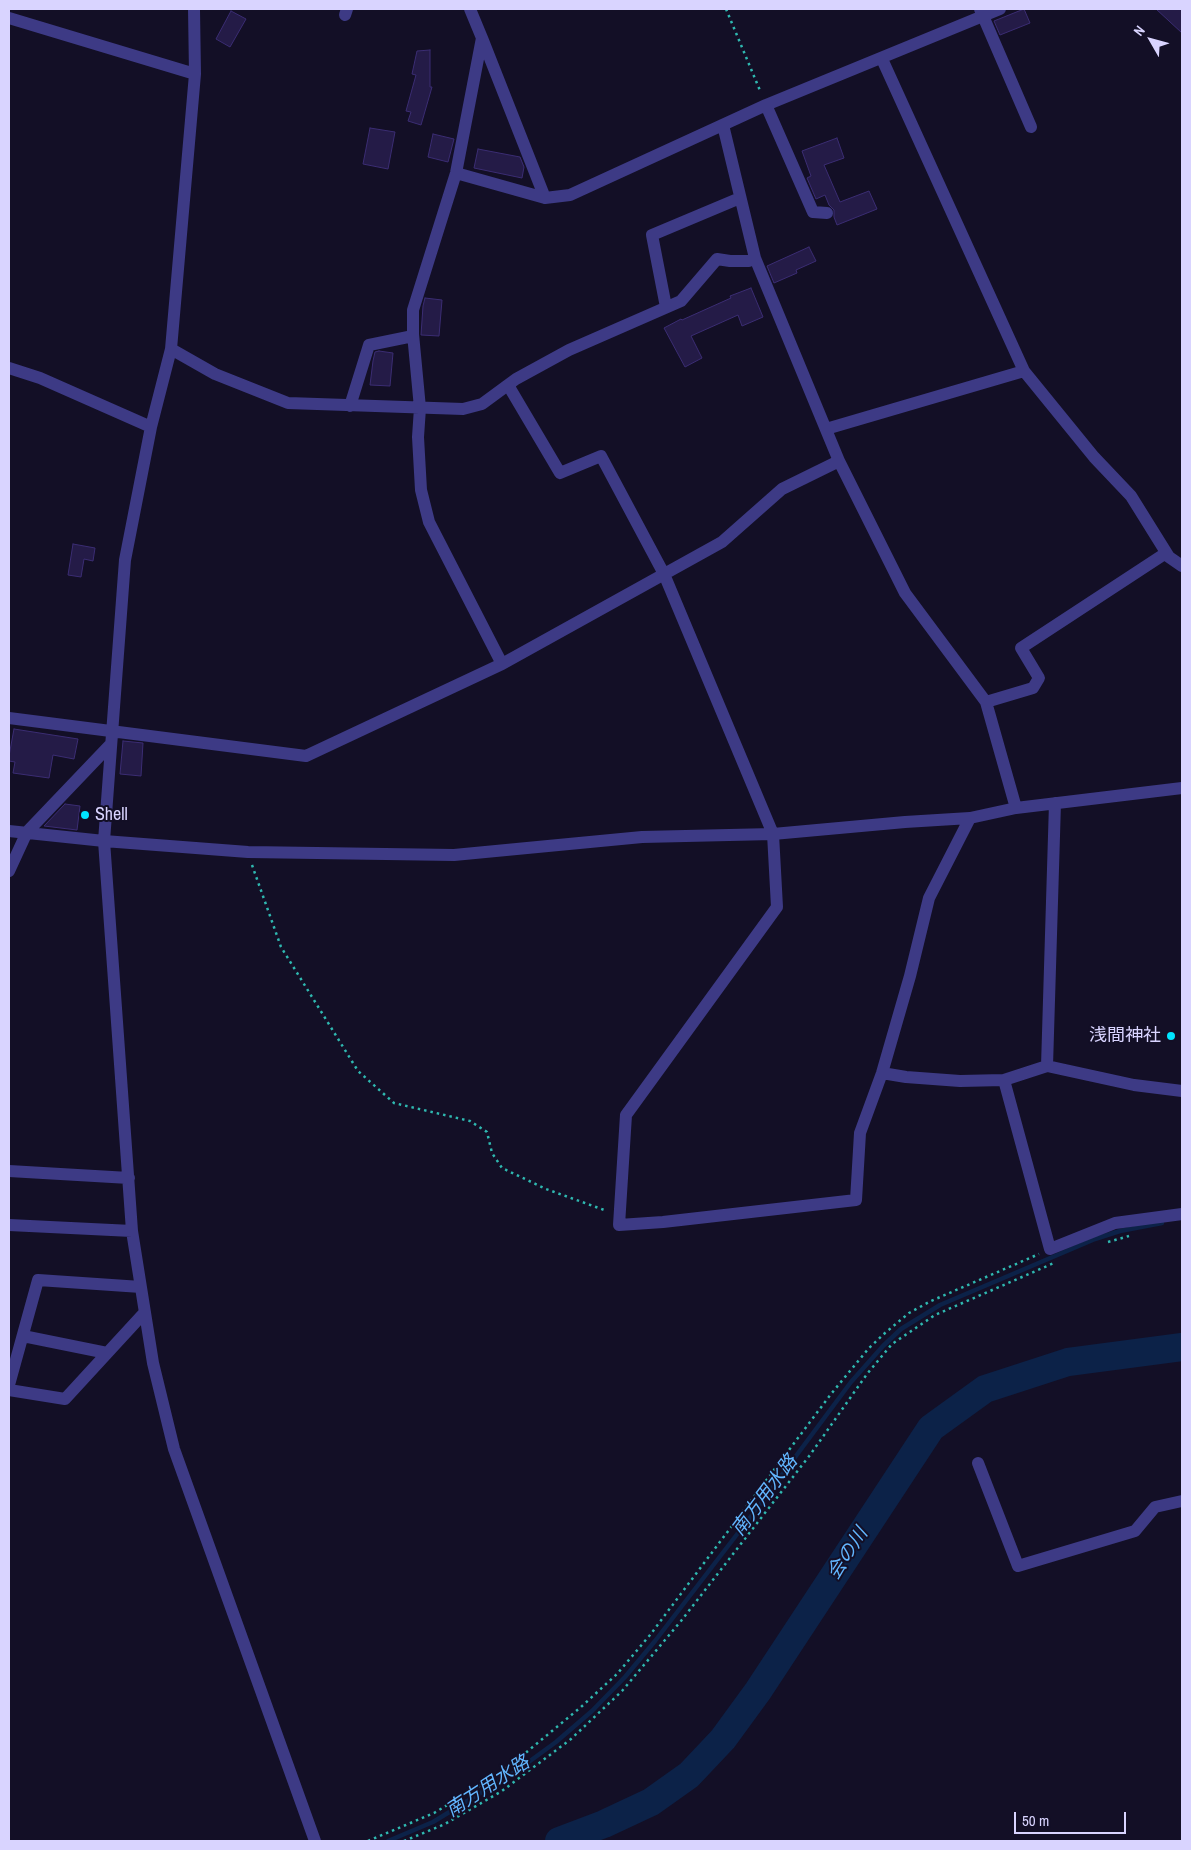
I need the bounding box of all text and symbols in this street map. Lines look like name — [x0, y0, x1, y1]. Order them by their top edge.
north arrow — [1126, 15, 1176, 65]
text: N — [1130, 22, 1149, 40]
place label: Shell — [95, 804, 128, 826]
marker: Shell — [79, 809, 91, 821]
place label: 浅間神社 — [1089, 1025, 1161, 1047]
marker: 浅間神社 — [1165, 1030, 1177, 1042]
water label: 南方用水路 — [727, 1451, 803, 1541]
water label: 会の川 — [823, 1524, 873, 1584]
water label: 南方用水路 — [442, 1752, 534, 1822]
scale bar — [1016, 1802, 1128, 1834]
text: 50 m — [1022, 1810, 1049, 1831]

